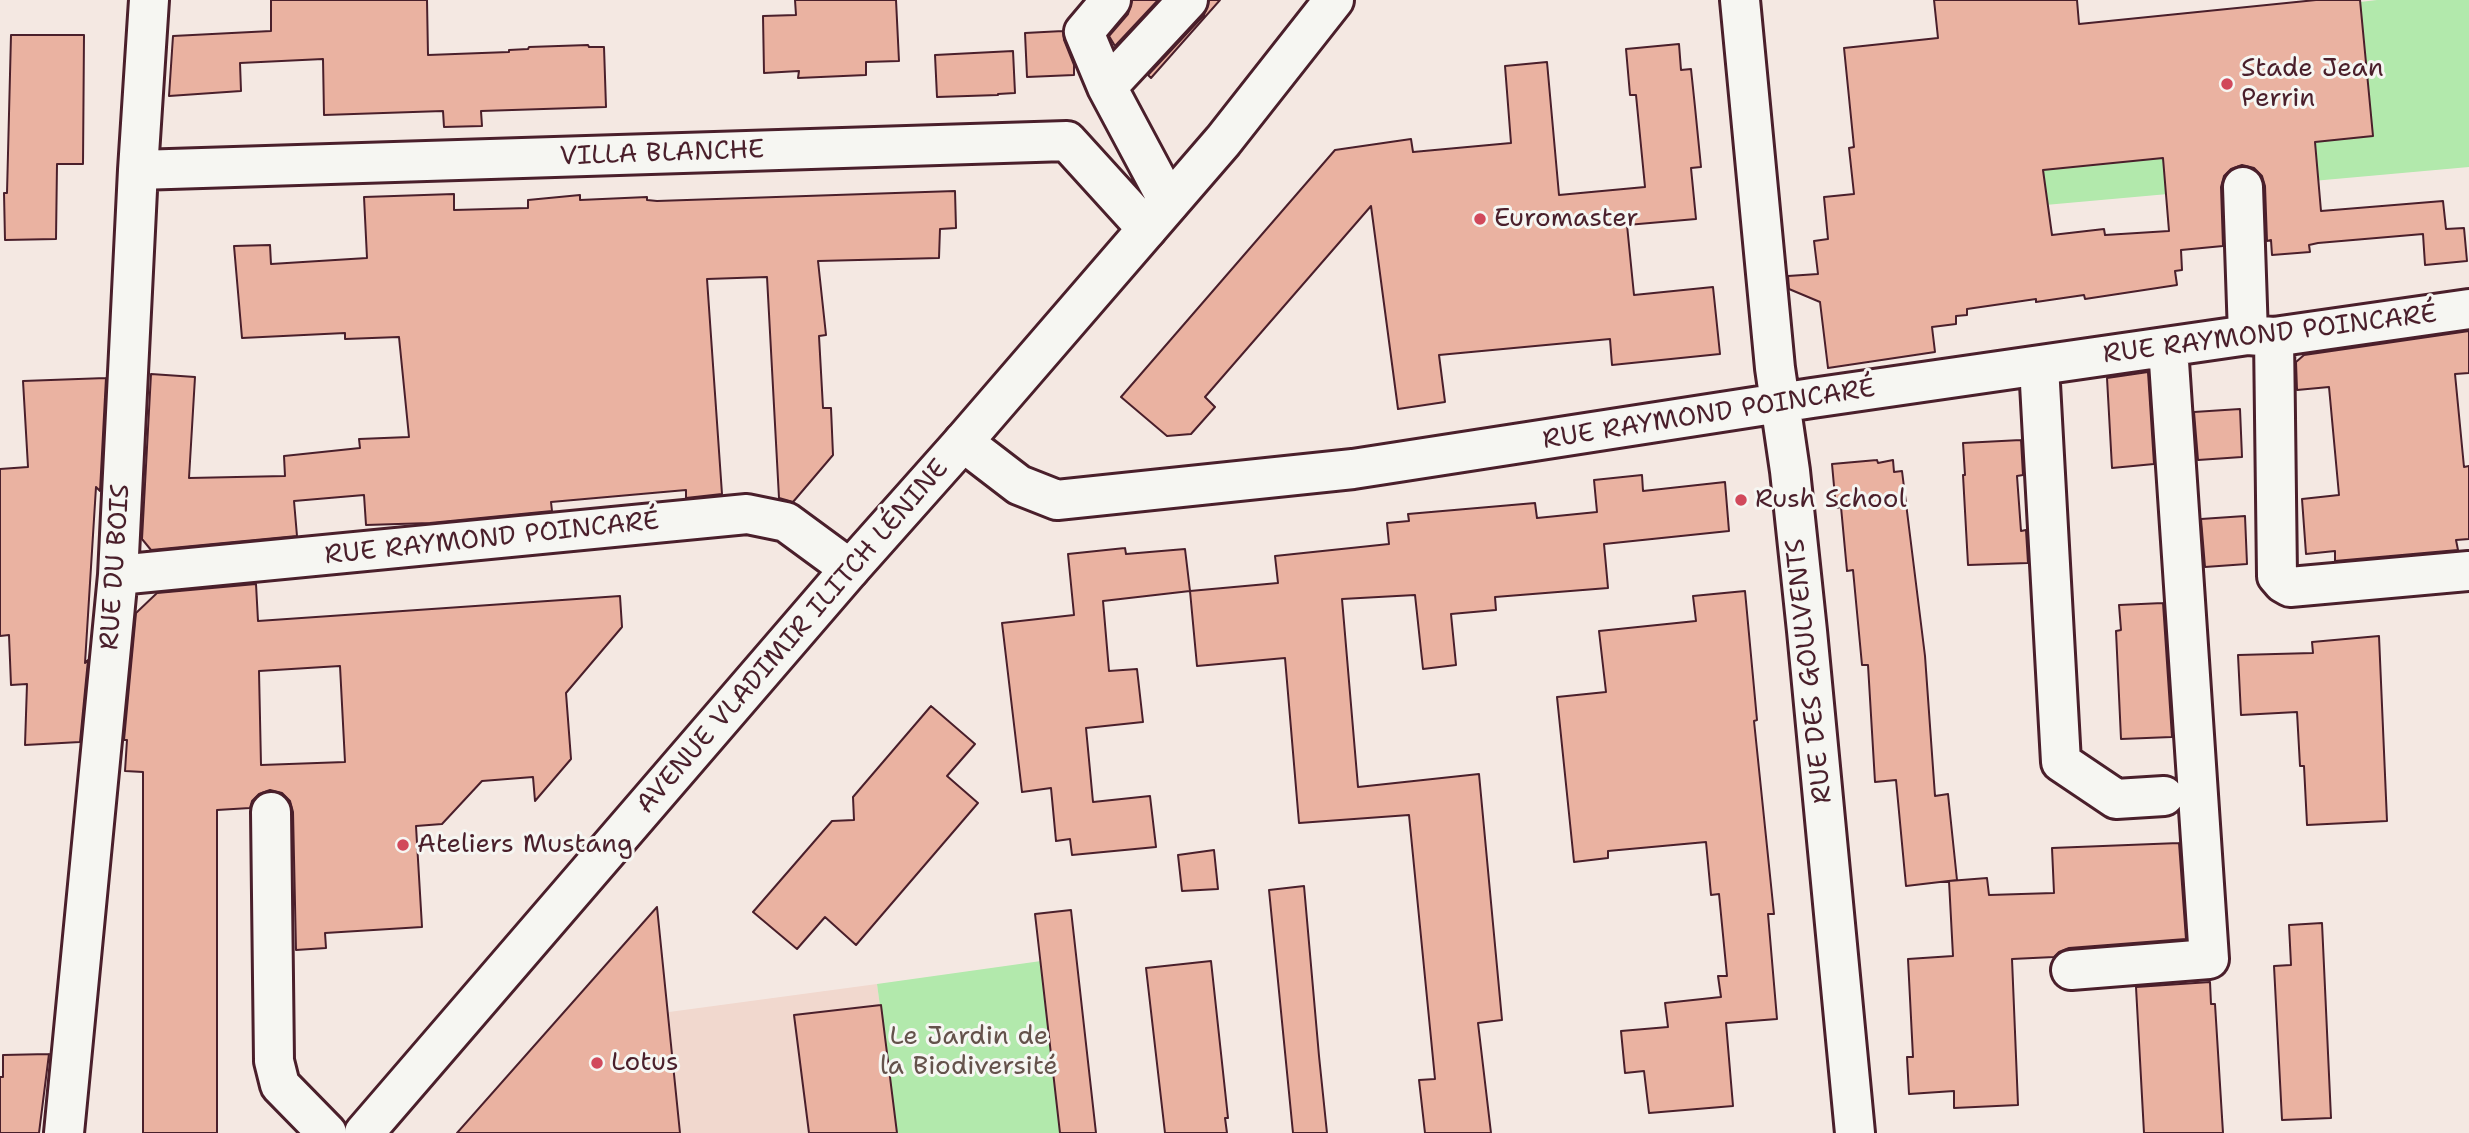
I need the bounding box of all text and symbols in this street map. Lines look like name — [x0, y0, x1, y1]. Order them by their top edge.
place label: Stade Jean Perrin — [2241, 53, 2384, 114]
marker: Stade Jean Perrin — [2219, 76, 2235, 92]
street label: VILLA BLANCHE — [559, 135, 765, 173]
place label: Euromaster — [1494, 203, 1639, 235]
marker: Euromaster — [1472, 211, 1488, 227]
street label: RUE RAYMOND POINCARÉ — [2101, 299, 2439, 371]
street label: RUE RAYMOND POINCARÉ — [1541, 373, 1877, 457]
street label: AVENUE VLADIMIR ILITCH LÉNINE — [631, 453, 955, 821]
street label: RUE DU BOIS — [95, 483, 137, 651]
place label: Rush School — [1755, 484, 1906, 516]
marker: Rush School — [1733, 492, 1749, 508]
street label: RUE RAYMOND POINCARÉ — [323, 506, 661, 572]
street label: RUE DES GOULVENTS — [1781, 537, 1839, 805]
place label: Ateliers Mustang — [417, 829, 633, 861]
marker: Ateliers Mustang — [395, 837, 411, 853]
park label: Le Jardin de la Biodiversité — [880, 1021, 1058, 1082]
place label: Lotus — [611, 1047, 679, 1079]
marker: Lotus — [589, 1055, 605, 1071]

